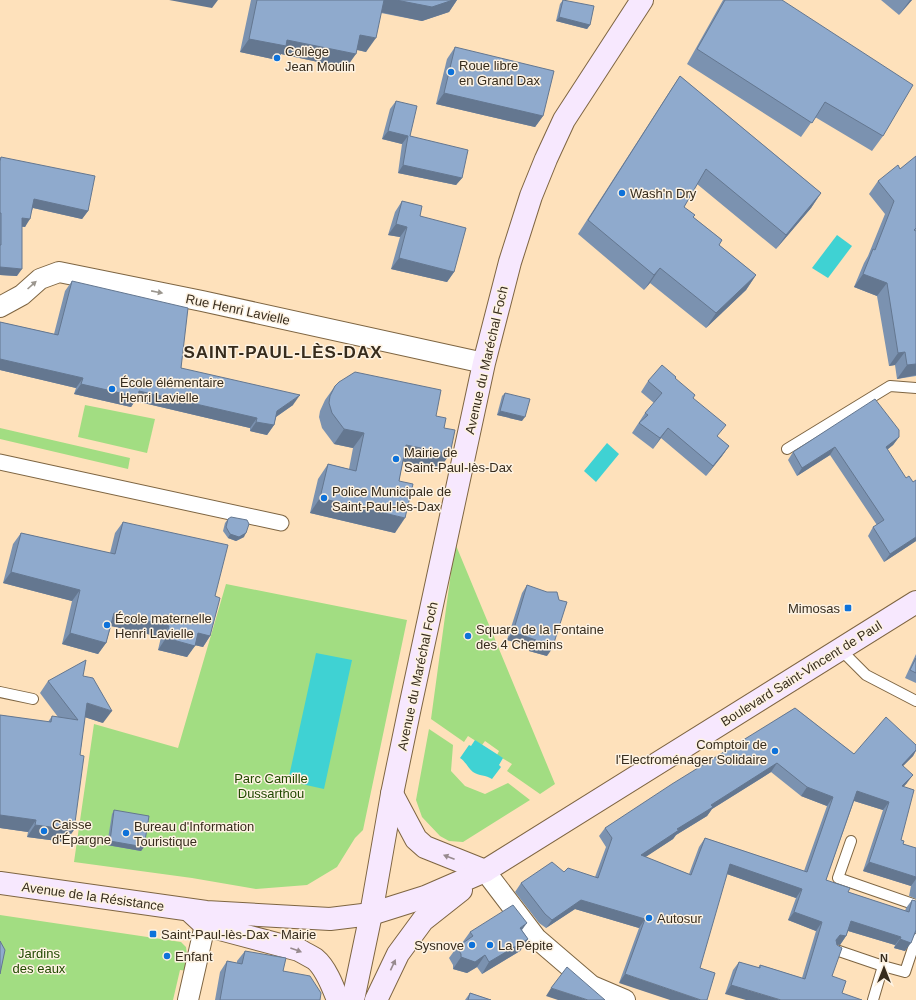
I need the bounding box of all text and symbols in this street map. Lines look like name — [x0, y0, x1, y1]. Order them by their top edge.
place label: Collège Jean Moulin — [285, 44, 355, 74]
marker: Collège Jean Moulin — [272, 53, 282, 63]
place label: Roue libre en Grand Dax — [459, 58, 540, 88]
marker: Roue libre en Grand Dax — [446, 67, 456, 77]
place label: Wash'n Dry — [630, 186, 697, 201]
marker: Wash'n Dry — [617, 188, 627, 198]
one-way arrow — [27, 281, 38, 290]
street label: Avenue du Maréchal Foch — [462, 285, 511, 436]
one-way arrow — [151, 289, 163, 295]
street label: Rue Henri Lavielle — [184, 291, 291, 328]
district label: SAINT-PAUL-LÈS-DAX — [183, 343, 383, 362]
place label: École élémentaire Henri Lavielle — [120, 375, 224, 405]
marker: École élémentaire Henri Lavielle — [107, 384, 117, 394]
place label: Mairie de Saint-Paul-lès-Dax — [404, 445, 513, 475]
marker: Mairie de Saint-Paul-lès-Dax — [391, 454, 401, 464]
place label: Police Municipale de Saint-Paul-lès-Dax — [332, 484, 451, 514]
marker: Police Municipale de Saint-Paul-lès-Dax — [319, 493, 329, 503]
street label: Avenue du Maréchal Foch — [394, 600, 441, 752]
place label: Mimosas — [788, 601, 840, 616]
marker: Mimosas — [843, 603, 853, 613]
place label: École maternelle Henri Lavielle — [115, 611, 212, 641]
street label: Boulevard Saint-Vincent de Paul — [718, 617, 885, 729]
marker: École maternelle Henri Lavielle — [102, 620, 112, 630]
place label: Square de la Fontaine des 4 Chemins — [476, 622, 604, 652]
marker: Square de la Fontaine des 4 Chemins — [463, 631, 473, 641]
place label: Comptoir de l'Electroménager Solidaire — [616, 737, 767, 767]
marker: Comptoir de l'Electroménager Solidaire — [770, 746, 780, 756]
park label: Parc Camille Dussarthou — [234, 771, 308, 801]
place label: Caisse d'Épargne — [52, 817, 111, 847]
place label: Bureau d'Information Touristique — [134, 819, 254, 849]
marker: Caisse d'Épargne — [39, 826, 49, 836]
marker: Bureau d'Information Touristique — [121, 828, 131, 838]
one-way arrow — [443, 854, 455, 860]
street label: Avenue de la Résistance — [21, 879, 165, 914]
place label: Autosur — [657, 911, 702, 926]
marker: Autosur — [644, 913, 654, 923]
place label: Saint-Paul-lès-Dax - Mairie — [161, 927, 316, 942]
marker: Saint-Paul-lès-Dax - Mairie — [148, 929, 158, 939]
place label: Sysnove — [414, 938, 464, 953]
place label: La Pépite — [498, 938, 553, 953]
marker: Sysnove — [467, 940, 477, 950]
marker: La Pépite — [485, 940, 495, 950]
park label: Jardins des eaux — [13, 946, 66, 976]
one-way arrow — [291, 947, 303, 953]
north arrow — [864, 948, 904, 988]
place label: Enfant — [175, 949, 213, 964]
marker: Enfant — [162, 951, 172, 961]
text: N — [880, 952, 888, 964]
one-way arrow — [390, 959, 396, 970]

